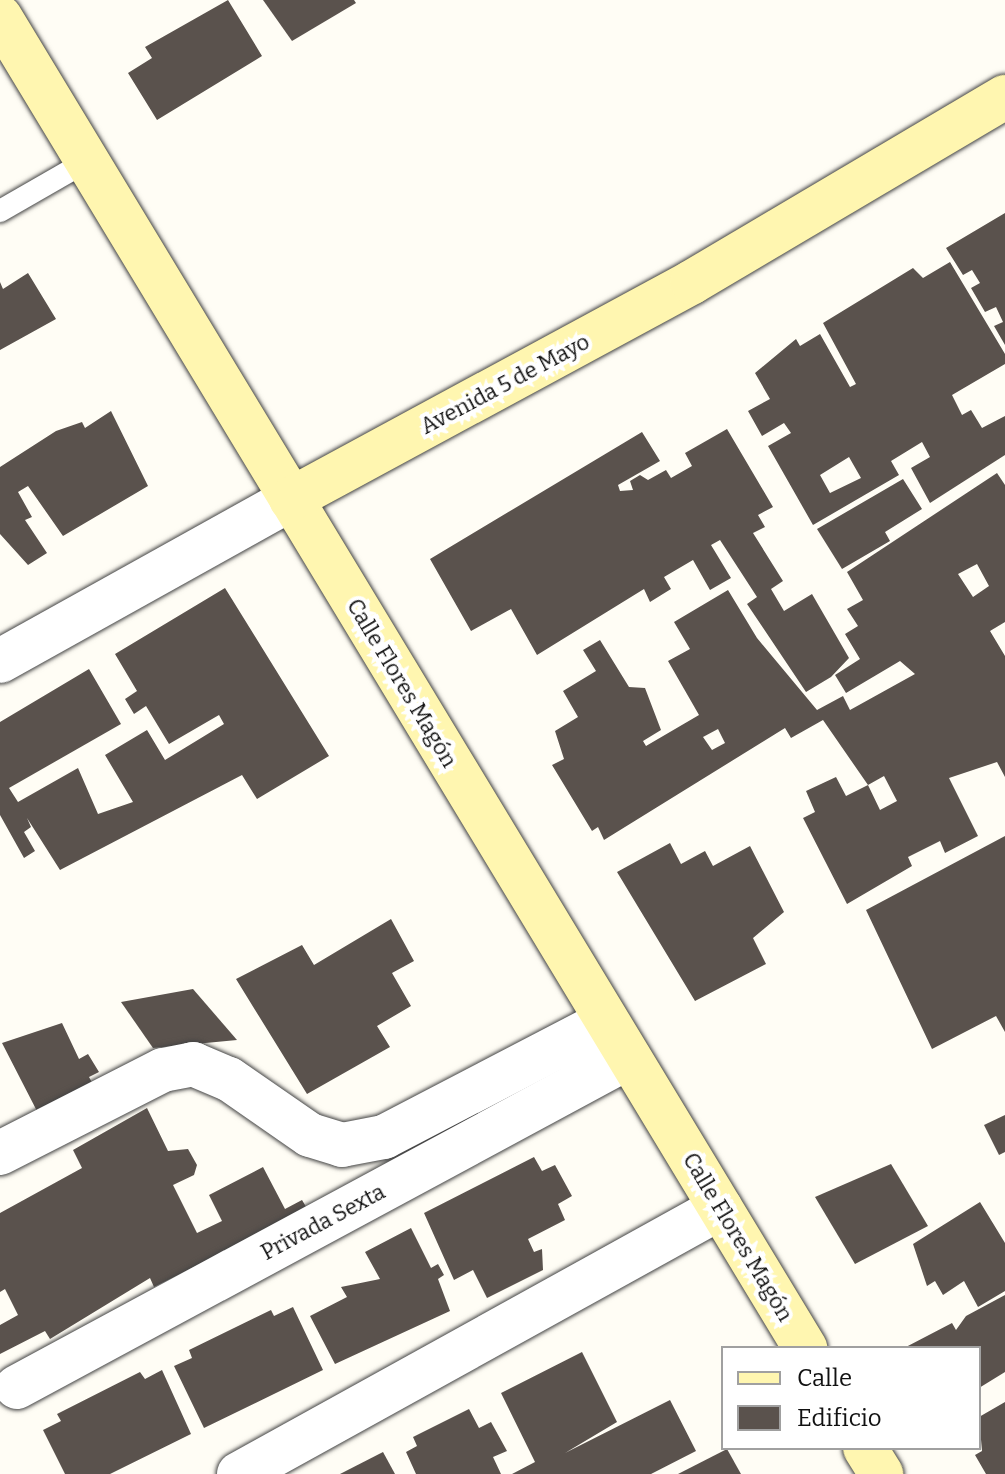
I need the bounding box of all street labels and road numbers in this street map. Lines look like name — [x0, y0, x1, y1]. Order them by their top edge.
street label: Avenida 5 de Mayo — [416, 328, 594, 440]
street label: Calle Flores Magón — [341, 594, 463, 772]
street label: Calle Flores Magón — [677, 1148, 799, 1326]
street label: Privada Sexta — [256, 1178, 390, 1266]

